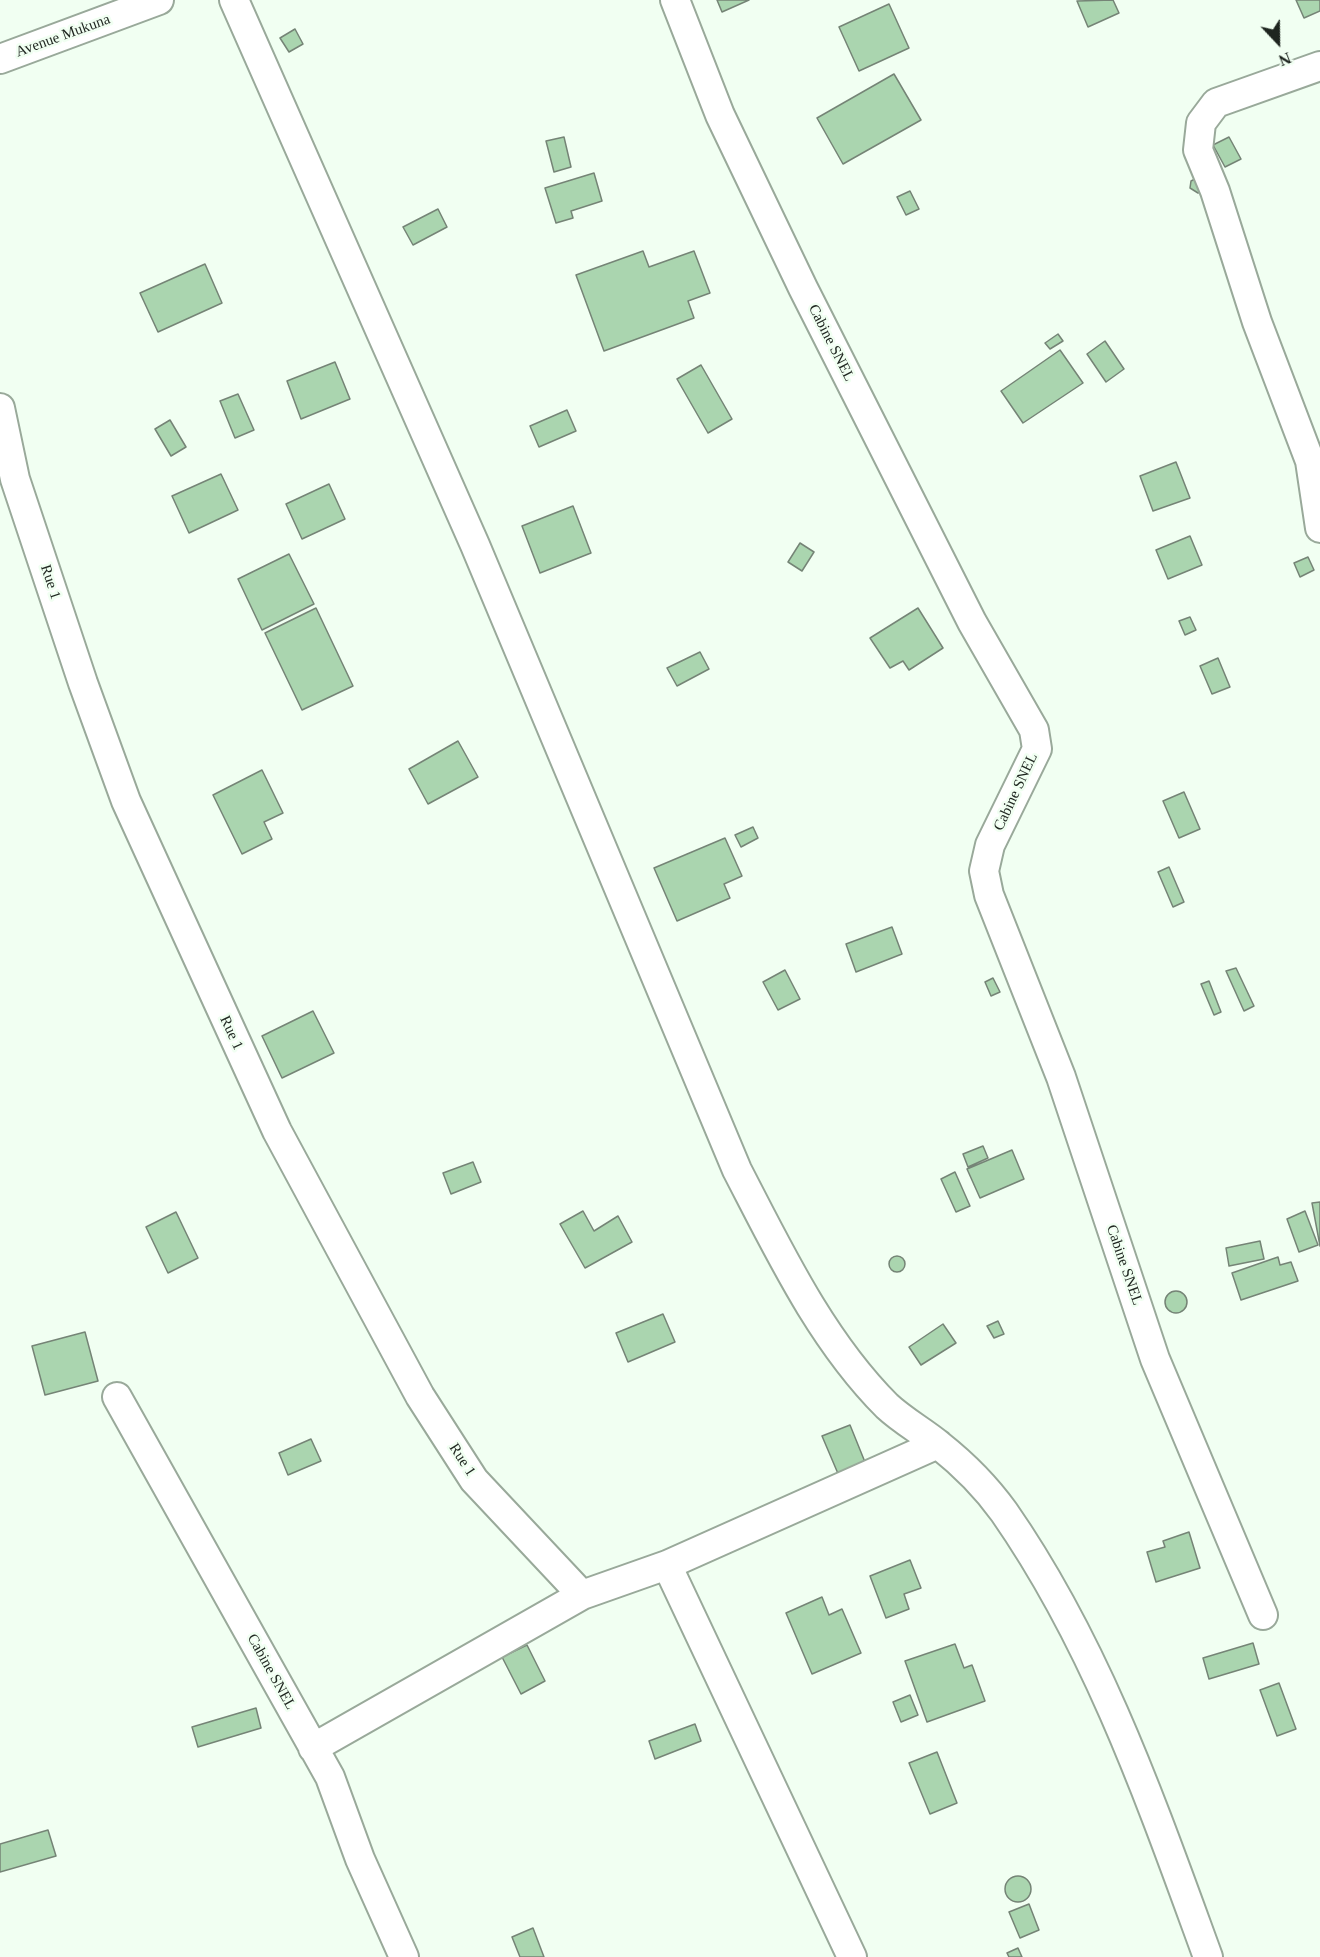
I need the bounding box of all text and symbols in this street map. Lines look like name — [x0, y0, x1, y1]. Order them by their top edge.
street label: Avenue Mukuna — [13, 11, 113, 61]
north arrow — [1248, 12, 1308, 72]
text: N — [1276, 49, 1293, 69]
street label: Cabine SNEL — [804, 302, 858, 384]
street label: Rue 1 — [36, 562, 64, 602]
street label: Cabine SNEL — [990, 750, 1042, 834]
street label: Rue 1 — [215, 1013, 247, 1053]
street label: Cabine SNEL — [1102, 1222, 1146, 1308]
street label: Rue 1 — [445, 1440, 479, 1480]
street label: Cabine SNEL — [243, 1631, 299, 1713]

